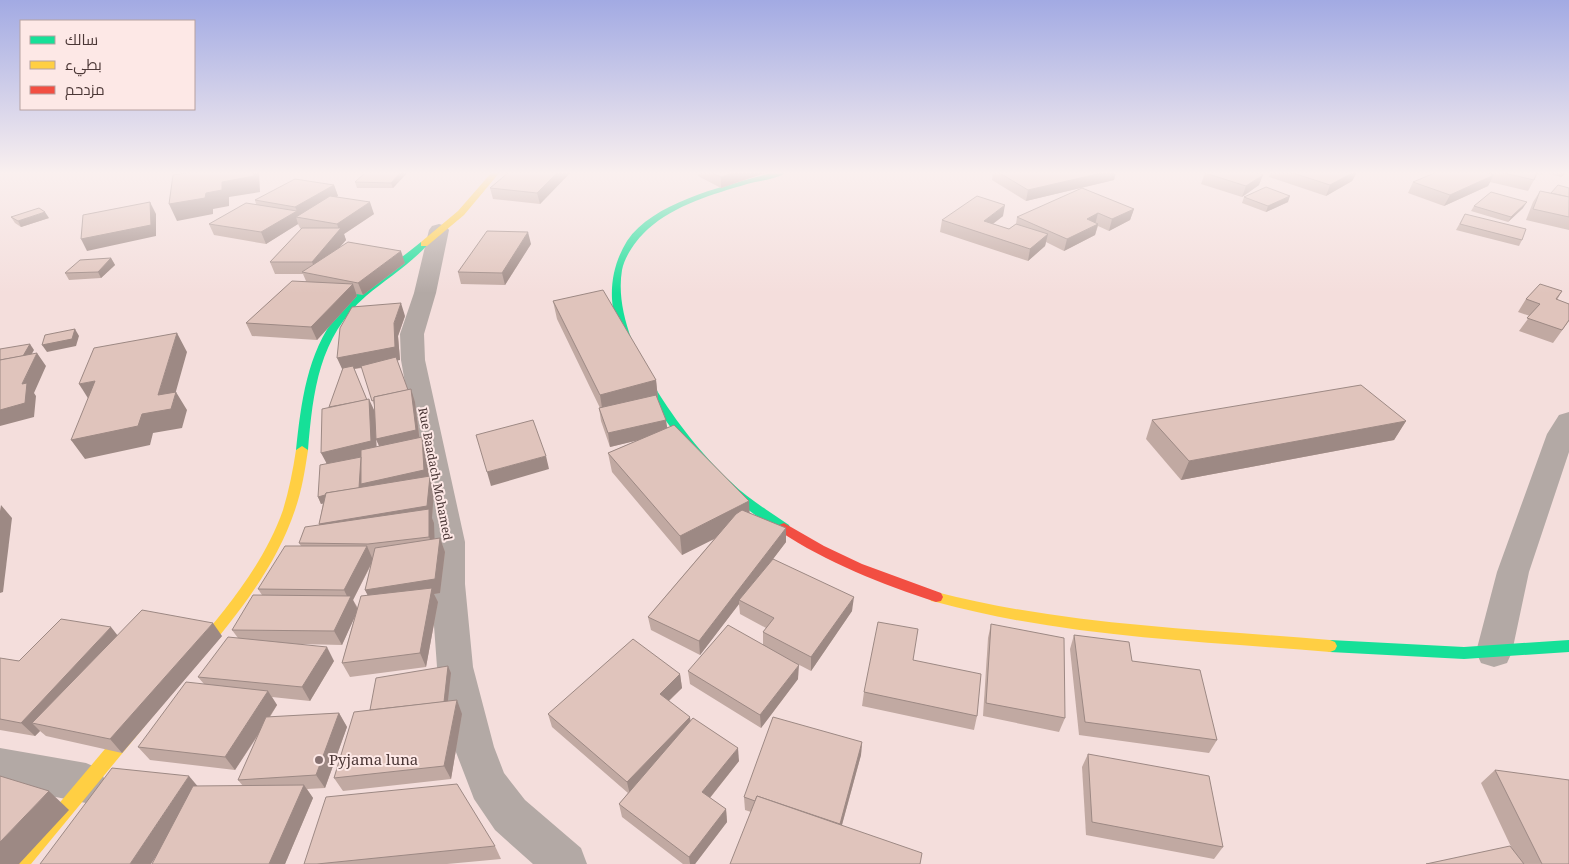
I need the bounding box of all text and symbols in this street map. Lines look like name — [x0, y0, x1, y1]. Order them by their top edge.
legend — [20, 20, 195, 110]
text: سالك — [65, 29, 98, 49]
text: بطيء — [65, 54, 102, 77]
text: مزدحم — [65, 79, 105, 100]
street label: Rue Baadach Mohamed — [414, 406, 457, 542]
place label: Pyjama luna — [329, 749, 418, 769]
marker: Pyjama luna — [313, 754, 325, 766]

